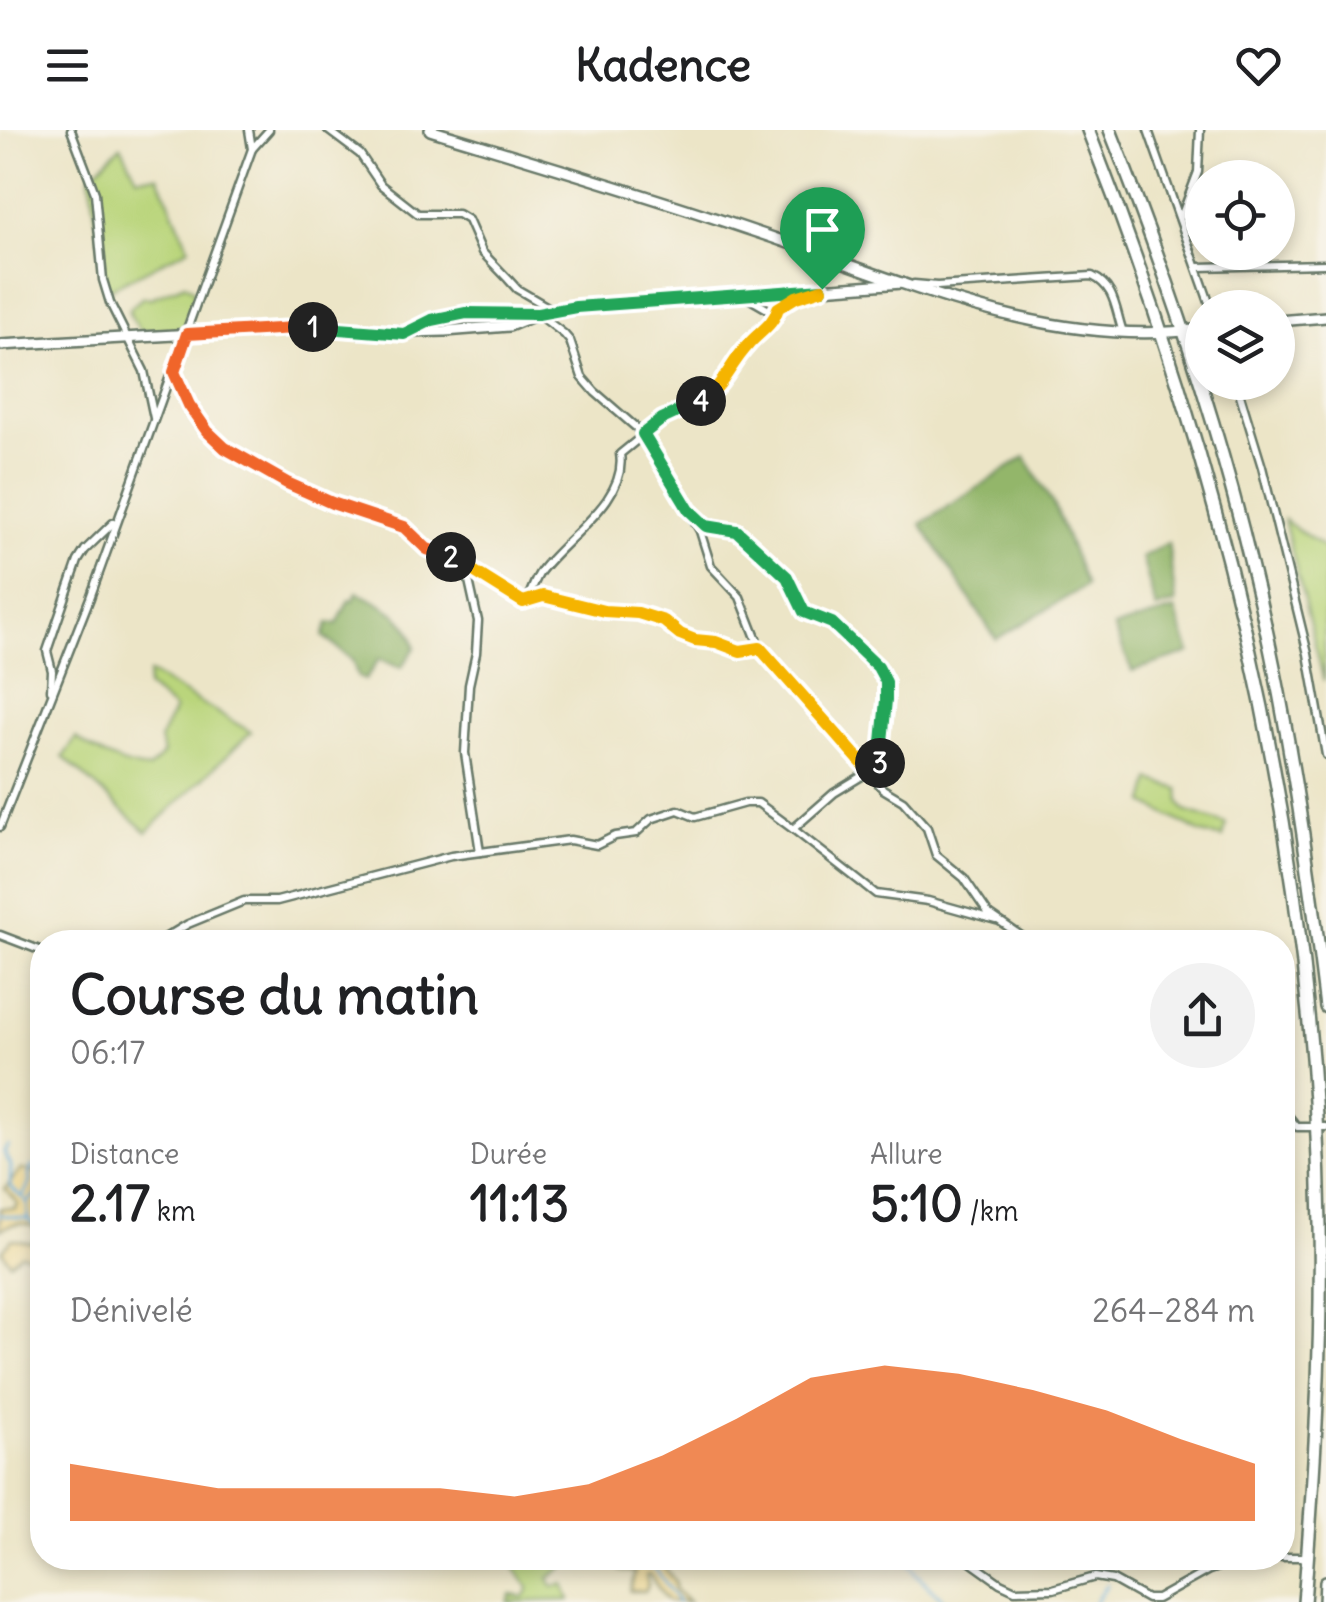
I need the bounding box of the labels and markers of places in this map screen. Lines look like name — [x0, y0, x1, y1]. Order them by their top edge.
pin — [780, 187, 865, 290]
pin: 1 — [288, 302, 338, 352]
pin: 4 — [676, 376, 726, 426]
pin: 2 — [426, 532, 476, 582]
pin: 3 — [855, 738, 905, 788]

